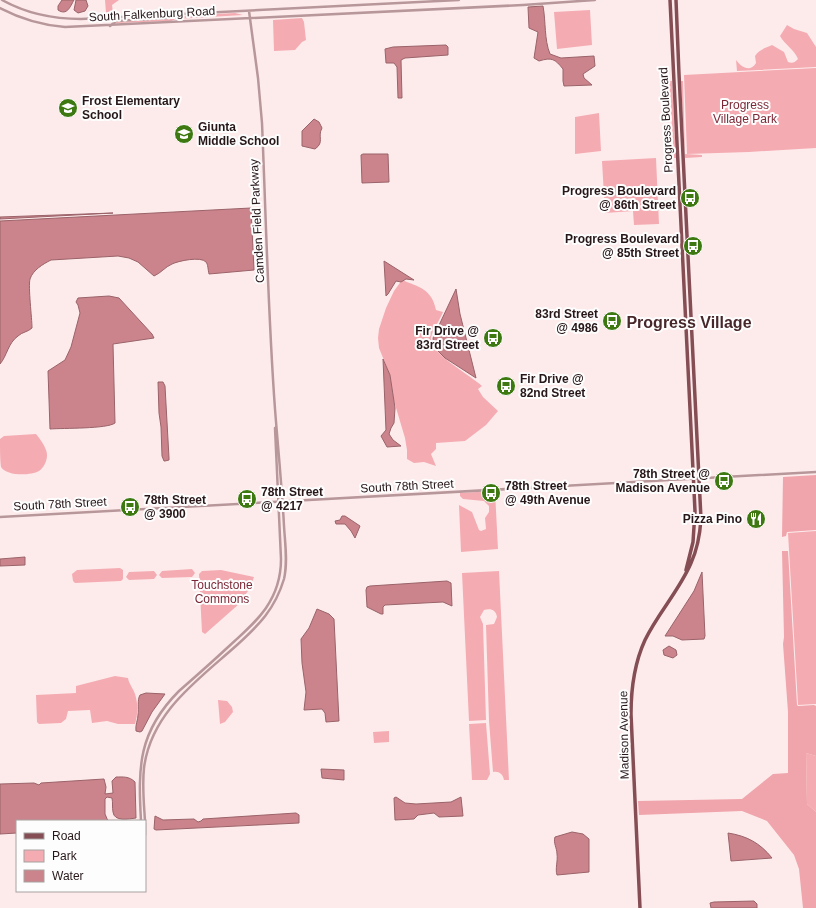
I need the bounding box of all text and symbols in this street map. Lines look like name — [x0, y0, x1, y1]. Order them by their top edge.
street label: South Falkenburg Road — [88, 4, 216, 24]
street label: Progress Boulevard — [656, 67, 676, 173]
place label: Frost Elementary School — [82, 94, 180, 122]
school or university icon: Frost Elementary School — [57, 97, 79, 119]
park label: Progress Village Park — [713, 98, 778, 126]
place label: Giunta Middle School — [198, 120, 279, 148]
school or university icon: Giunta Middle School — [173, 123, 195, 145]
street label: Camden Field Parkway — [247, 159, 267, 283]
place label: Progress Boulevard @ 86th Street — [562, 184, 676, 212]
bus stop icon: Progress Boulevard @ 86th Street — [679, 187, 701, 209]
place label: Progress Boulevard @ 85th Street — [565, 232, 679, 260]
bus stop icon: Progress Boulevard @ 85th Street — [682, 235, 704, 257]
place label: 83rd Street @ 4986 — [535, 307, 598, 335]
bus stop icon: 83rd Street @ 4986 — [601, 310, 623, 332]
district label: Progress Village — [626, 314, 752, 331]
place label: Fir Drive @ 83rd Street — [415, 324, 479, 352]
bus stop icon: Fir Drive @ 83rd Street — [482, 327, 504, 349]
place label: Fir Drive @ 82nd Street — [520, 372, 585, 400]
bus stop icon: Fir Drive @ 82nd Street — [495, 375, 517, 397]
place label: 78th Street @ Madison Avenue — [616, 467, 710, 495]
bus stop icon: 78th Street @ Madison Avenue — [713, 470, 735, 492]
street label: South 78th Street — [360, 477, 455, 495]
place label: 78th Street @ 49th Avenue — [505, 479, 591, 507]
bus stop icon: 78th Street @ 49th Avenue — [480, 482, 502, 504]
place label: 78th Street @ 4217 — [261, 485, 323, 513]
bus stop icon: 78th Street @ 4217 — [236, 488, 258, 510]
place label: 78th Street @ 3900 — [144, 493, 206, 521]
street label: South 78th Street — [13, 495, 108, 513]
bus stop icon: 78th Street @ 3900 — [119, 496, 141, 518]
restaurant icon: Pizza Pino — [745, 508, 767, 530]
place label: Pizza Pino — [683, 512, 742, 526]
park label: Touchstone Commons — [191, 578, 253, 606]
street label: Madison Avenue — [616, 690, 632, 779]
legend — [16, 820, 146, 892]
text: Road — [52, 829, 81, 843]
text: Park — [52, 849, 78, 863]
text: Water — [52, 869, 84, 883]

